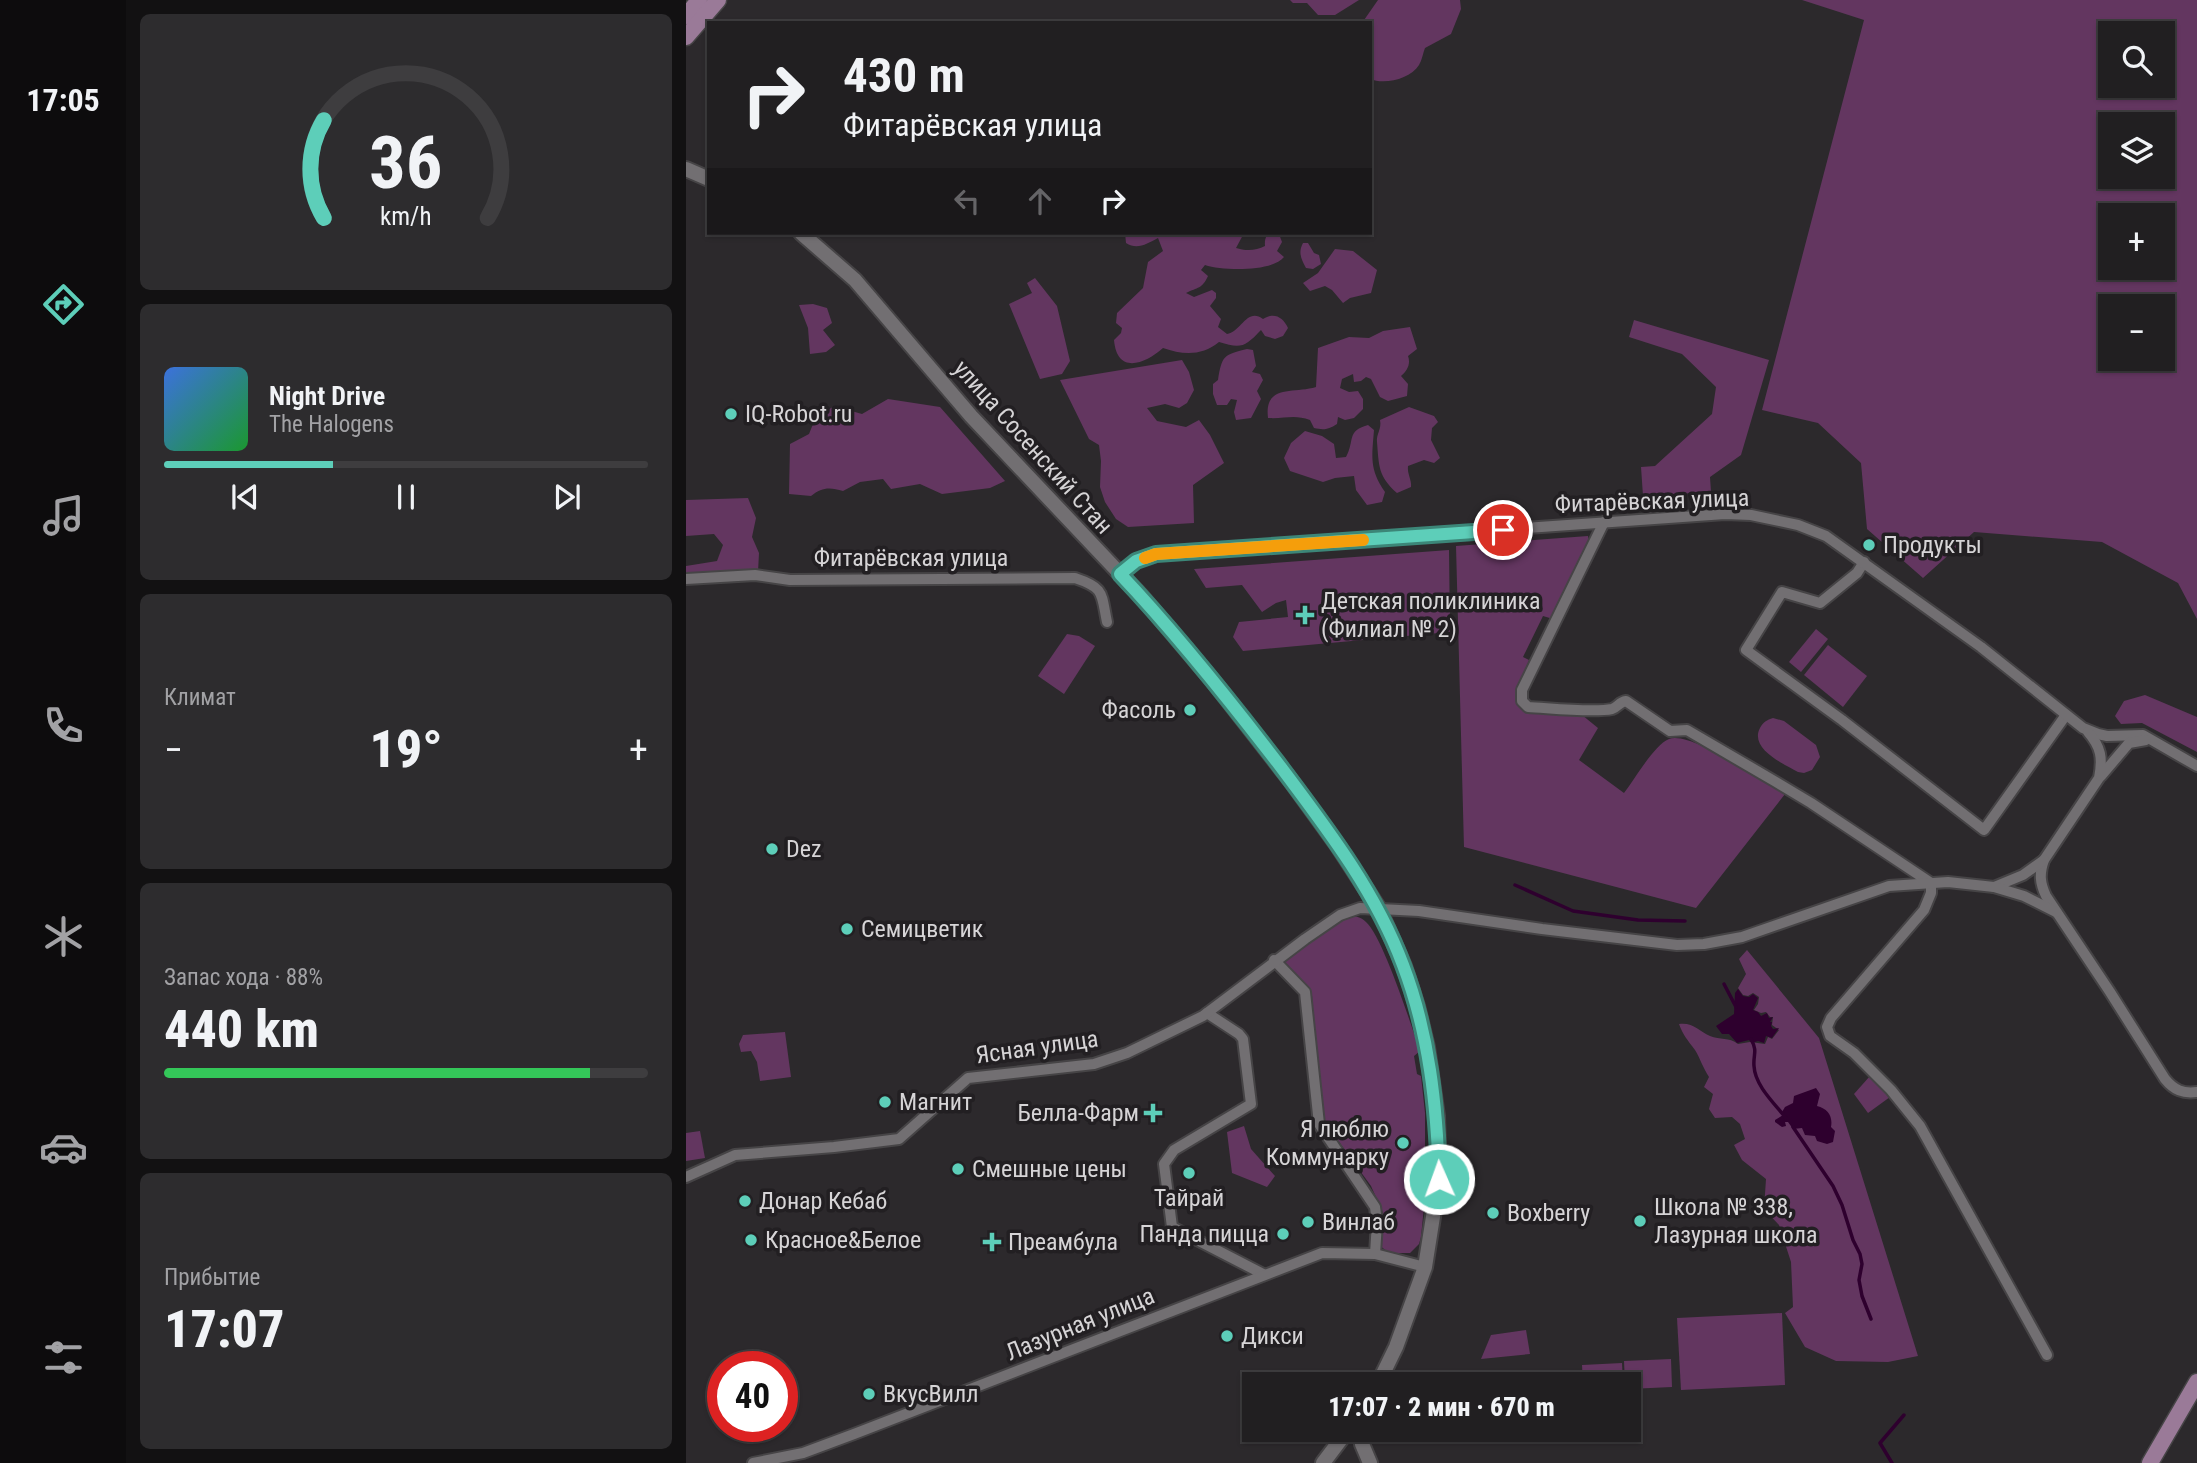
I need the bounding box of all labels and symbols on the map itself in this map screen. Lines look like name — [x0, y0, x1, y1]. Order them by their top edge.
street label: улица Сосенский Стан — [948, 355, 1118, 539]
place label: IQ-Robot.ru — [745, 400, 852, 428]
marker: IQ-Robot.ru — [723, 406, 739, 422]
street label: Фитарёвская улица — [1554, 484, 1750, 518]
pin — [1473, 500, 1533, 560]
place label: Продукты — [1883, 531, 1982, 559]
marker: Продукты — [1861, 537, 1877, 553]
street label: Фитарёвская улица — [814, 544, 1008, 572]
place label: Детская поликлиника (Филиал № 2) — [1321, 587, 1540, 643]
marker: Детская поликлиника (Филиал № 2) — [1295, 605, 1315, 625]
place label: Фасоль — [1102, 696, 1176, 724]
marker: Фасоль — [1182, 702, 1198, 718]
place label: Dez — [786, 835, 821, 863]
marker: Dez — [764, 841, 780, 857]
place label: Семицветик — [861, 915, 984, 943]
marker: Семицветик — [839, 921, 855, 937]
street label: Ясная улица — [974, 1025, 1100, 1069]
place label: Магнит — [899, 1088, 972, 1116]
marker: Магнит — [877, 1094, 893, 1110]
place label: Белла-Фарм — [1018, 1099, 1139, 1127]
marker: Белла-Фарм — [1145, 1105, 1161, 1121]
place label: Я люблю Коммунарку — [1266, 1115, 1389, 1171]
marker: Я люблю Коммунарку — [1395, 1135, 1411, 1151]
position arrow — [1402, 1142, 1476, 1216]
place label: Смешные цены — [972, 1155, 1127, 1183]
marker: Смешные цены — [950, 1161, 966, 1177]
marker: Тайрай — [1181, 1165, 1197, 1181]
place label: Тайрай — [1154, 1184, 1224, 1212]
place label: Донар Кебаб — [759, 1187, 887, 1215]
marker: Донар Кебаб — [737, 1193, 753, 1209]
place label: Школа № 338, Лазурная школа — [1654, 1193, 1817, 1249]
place label: Boxberry — [1507, 1199, 1590, 1227]
marker: Boxberry — [1485, 1205, 1501, 1221]
place label: Винлаб — [1322, 1208, 1395, 1236]
marker: Школа № 338, Лазурная школа — [1632, 1213, 1648, 1229]
marker: Винлаб — [1300, 1214, 1316, 1230]
place label: Панда пицца — [1139, 1220, 1269, 1248]
place label: Красное&Белое — [765, 1226, 921, 1254]
marker: Панда пицца — [1275, 1226, 1291, 1242]
place label: Преамбула — [1008, 1228, 1118, 1256]
marker: Красное&Белое — [743, 1232, 759, 1248]
marker: Преамбула — [982, 1232, 1002, 1252]
street label: Лазурная улица — [1002, 1281, 1158, 1367]
place label: Дикси — [1241, 1322, 1304, 1350]
marker: Дикси — [1219, 1328, 1235, 1344]
speed limit sign: 40 — [707, 1351, 798, 1442]
place label: ВкусВилл — [883, 1380, 978, 1408]
marker: ВкусВилл — [861, 1386, 877, 1402]

